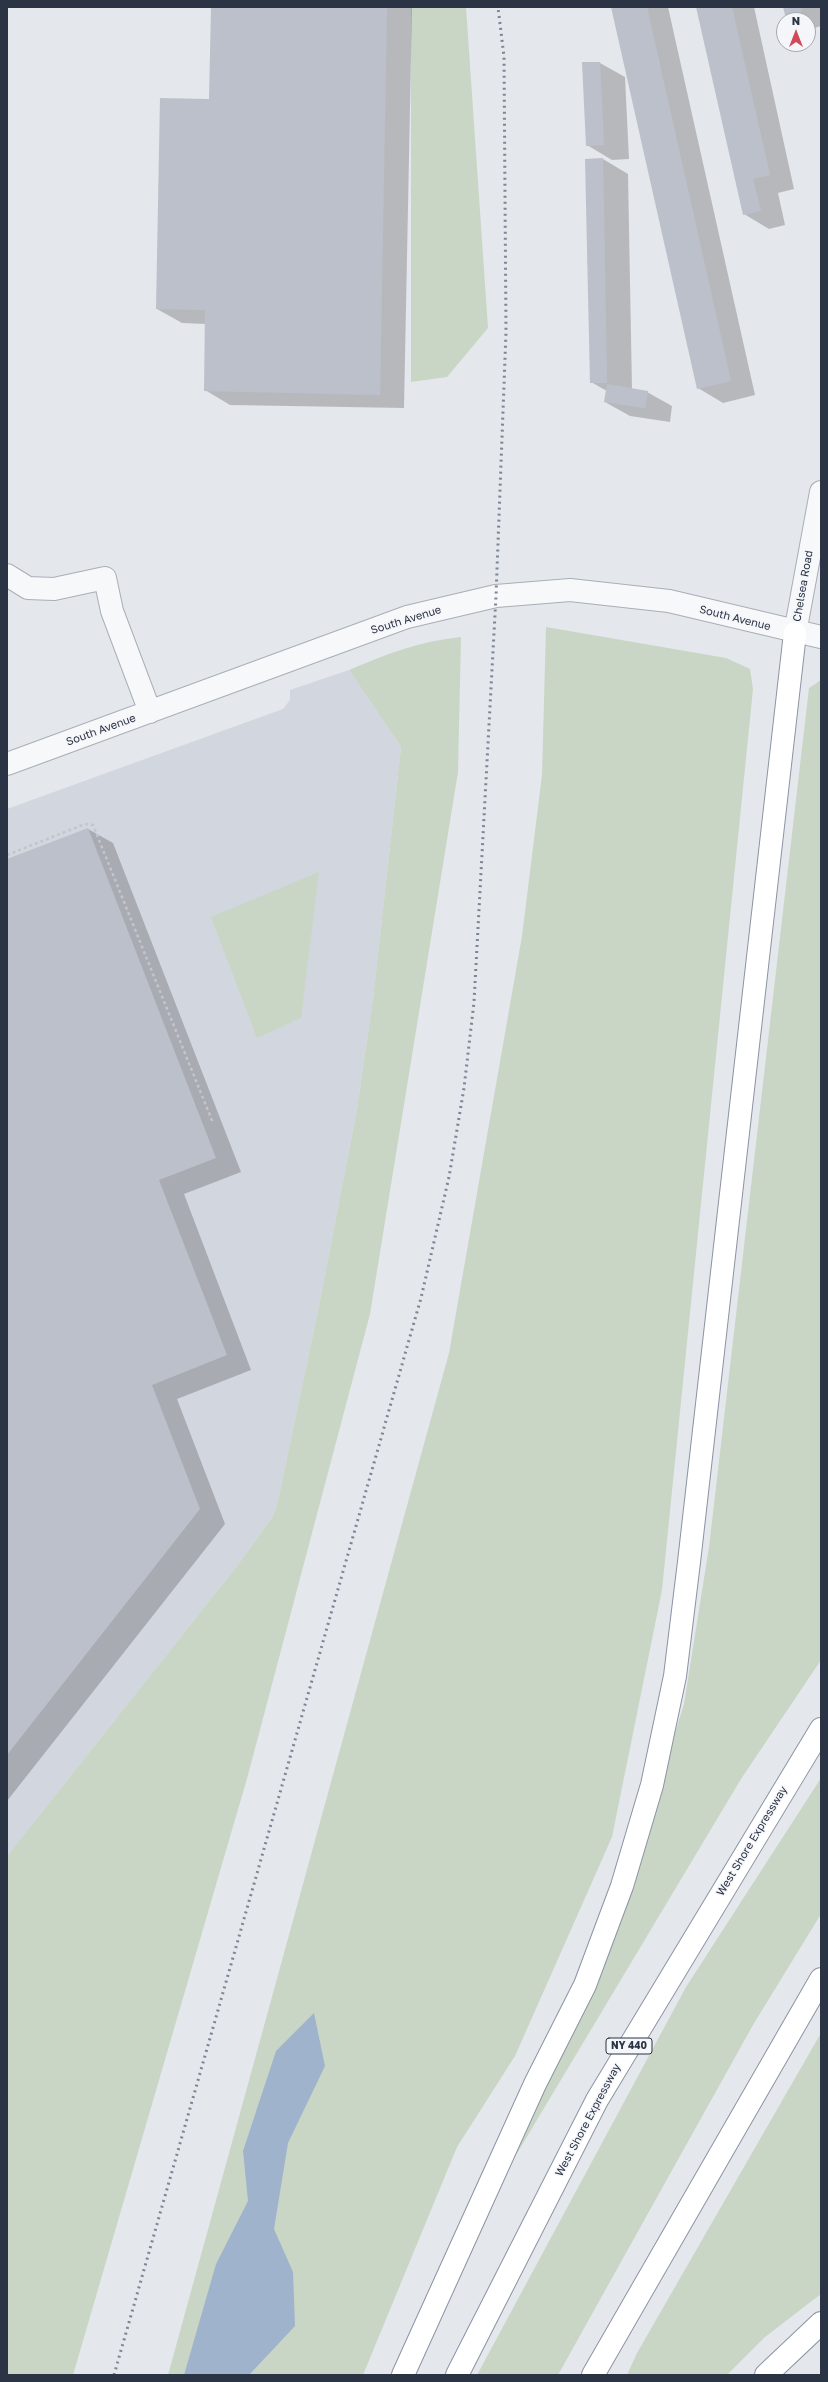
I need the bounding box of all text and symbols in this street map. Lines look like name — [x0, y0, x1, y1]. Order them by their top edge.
north arrow — [776, 12, 816, 52]
text: N — [792, 14, 800, 27]
street label: Chelsea Road — [790, 549, 816, 623]
street label: South Avenue — [369, 603, 443, 637]
street label: South Avenue — [698, 603, 772, 633]
street label: South Avenue — [64, 711, 138, 749]
street label: West Shore Expressway — [714, 1784, 790, 1898]
road number: NY 440 — [606, 2038, 652, 2054]
street label: West Shore Expressway — [553, 2061, 623, 2179]

